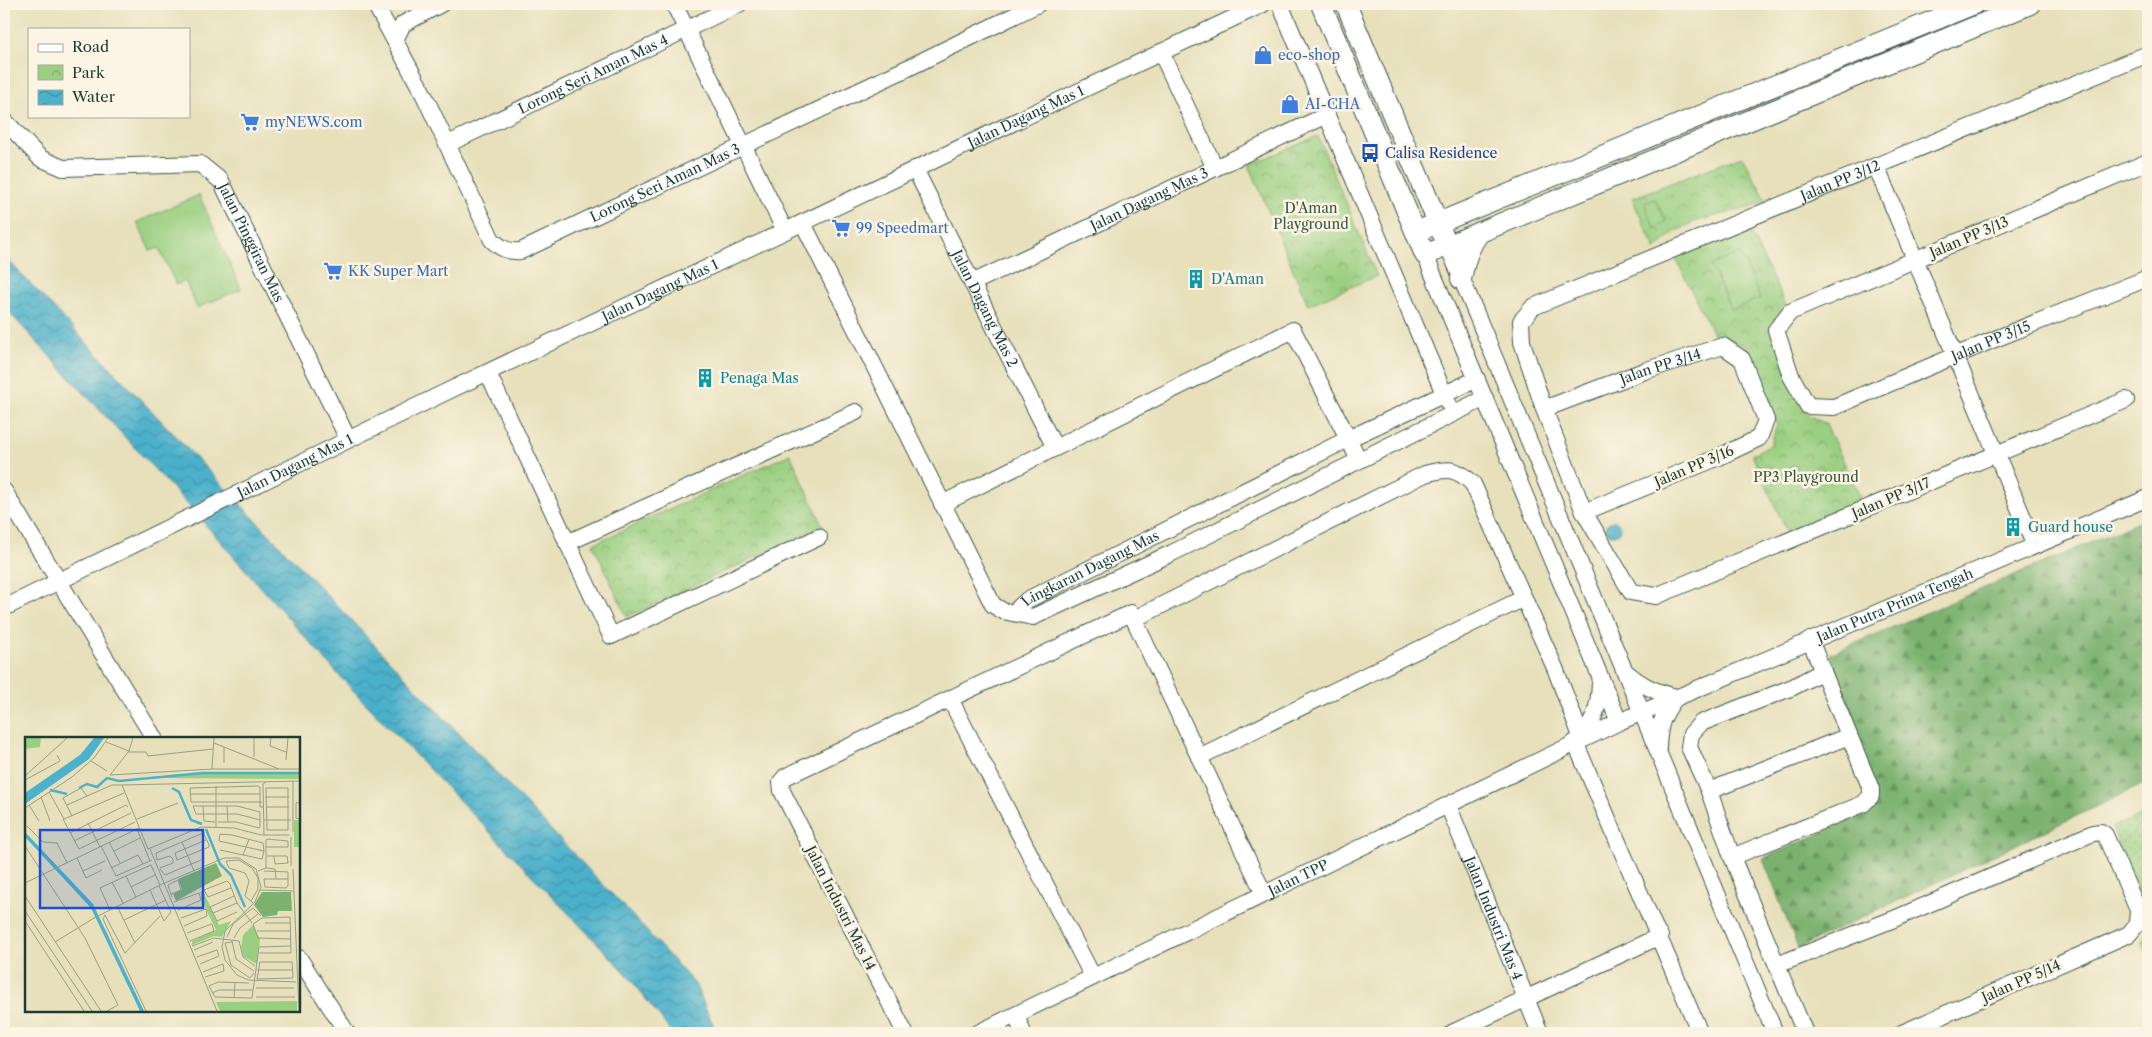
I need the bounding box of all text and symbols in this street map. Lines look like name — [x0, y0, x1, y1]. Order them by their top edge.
legend — [28, 28, 190, 118]
street label: Lorong Seri Aman Mas 4 — [515, 30, 671, 118]
text: Road — [72, 37, 109, 56]
shop icon: eco-shop — [1252, 44, 1274, 66]
place label: eco-shop — [1278, 46, 1340, 64]
text: Park — [72, 63, 106, 82]
street label: Jalan Dagang Mas 1 — [963, 81, 1087, 153]
text: Water — [71, 87, 116, 106]
shop icon: AI-CHA — [1279, 93, 1301, 115]
place label: AI-CHA — [1304, 95, 1361, 113]
supermarket icon: myNEWS.com — [239, 111, 261, 133]
place label: myNEWS.com — [265, 113, 362, 131]
street label: Lorong Seri Aman Mas 3 — [587, 140, 743, 226]
bus stop icon: Calisa Residence — [1359, 142, 1381, 164]
place label: Calisa Residence — [1385, 144, 1497, 162]
street label: Jalan PP 3/12 — [1796, 156, 1883, 206]
street label: Jalan Dagang Mas 3 — [1085, 164, 1211, 236]
street label: Jalan Pinggiran Mas — [213, 178, 288, 305]
park label: D'Aman Playground — [1273, 199, 1349, 233]
street label: Jalan PP 3/13 — [1925, 212, 2011, 263]
supermarket icon: 99 Speedmart — [830, 217, 852, 239]
place label: 99 Speedmart — [856, 219, 949, 237]
street label: Jalan Dagang Mas 2 — [947, 245, 1022, 370]
street label: Jalan Dagang Mas 1 — [597, 255, 721, 326]
supermarket icon: KK Super Mart — [322, 260, 344, 282]
place label: KK Super Mart — [348, 262, 448, 280]
building icon: D'Aman — [1185, 268, 1207, 290]
place label: D'Aman — [1211, 270, 1264, 288]
street label: Jalan PP 3/15 — [1947, 317, 2033, 366]
street label: Jalan PP 3/14 — [1615, 345, 1703, 389]
building icon: Penaga Mas — [694, 367, 716, 389]
place label: Penaga Mas — [720, 369, 799, 387]
street label: Jalan Dagang Mas 1 — [232, 430, 356, 503]
street label: Jalan PP 3/16 — [1650, 441, 1736, 492]
park label: PP3 Playground — [1753, 468, 1859, 486]
street label: Jalan PP 3/17 — [1847, 473, 1933, 523]
building icon: Guard house — [2002, 516, 2024, 538]
place label: Guard house — [2028, 518, 2113, 536]
street label: Lingkaran Dagang Mas — [1017, 526, 1162, 610]
street label: Jalan Putra Prima Tengah — [1812, 564, 1976, 647]
inset map — [25, 737, 300, 1012]
street label: Jalan Industri Mas 14 — [801, 841, 880, 973]
street label: Jalan Industri Mas 4 — [1460, 852, 1527, 983]
street label: Jalan TPP — [1263, 855, 1331, 901]
street label: Jalan PP 5/14 — [1977, 956, 2063, 1007]

